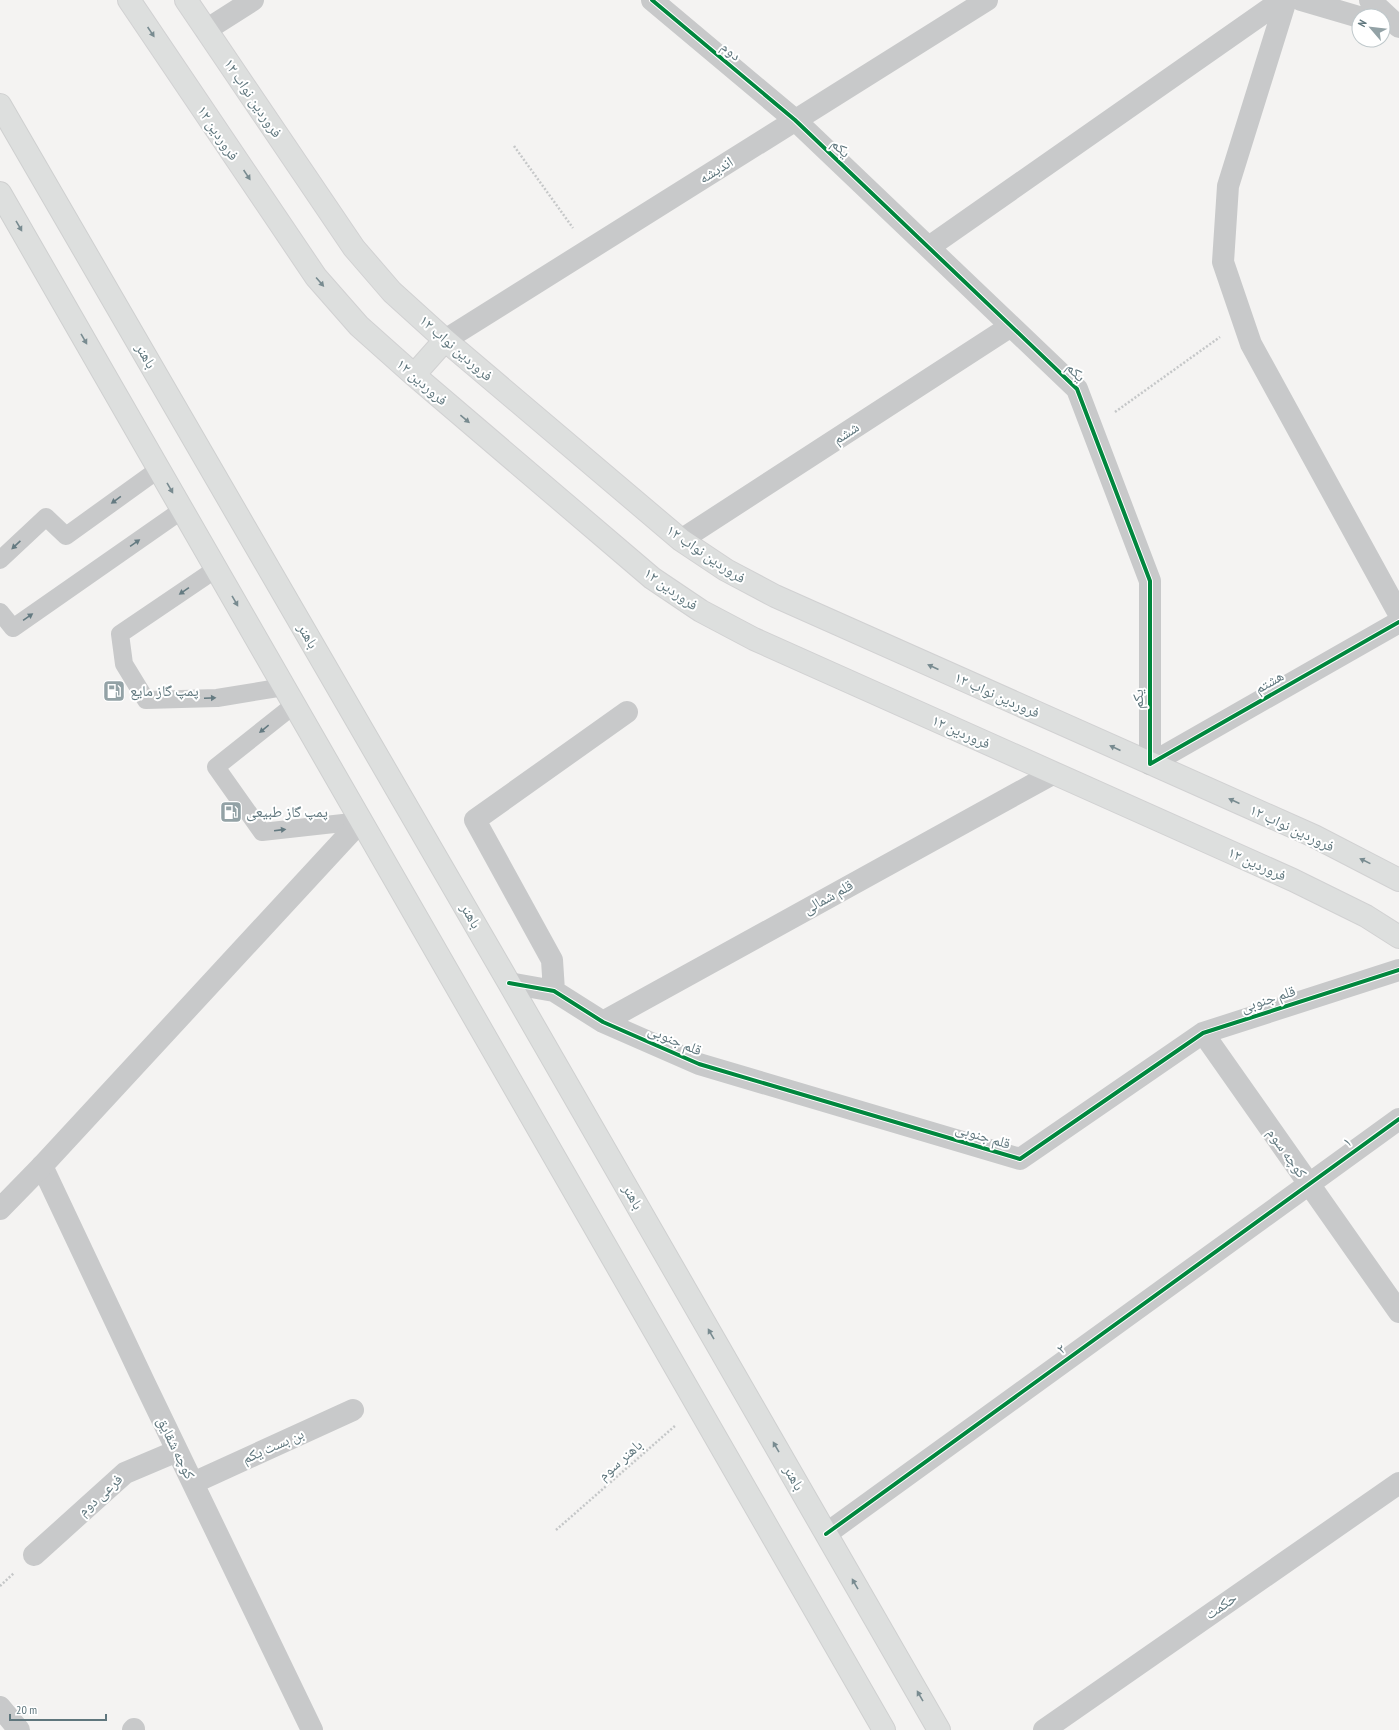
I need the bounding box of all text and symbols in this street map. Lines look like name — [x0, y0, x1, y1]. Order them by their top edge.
north arrow — [1351, 8, 1391, 48]
text: N — [1355, 17, 1370, 29]
one-way arrow — [147, 27, 155, 38]
street label: دوم — [717, 37, 745, 65]
street label: ۱۲ فروردین نواب — [219, 55, 287, 141]
street label: ۱۲ فروردین — [192, 102, 244, 164]
street label: یکم — [827, 134, 855, 162]
street label: اندیشه — [695, 152, 736, 187]
one-way arrow — [243, 170, 251, 180]
one-way arrow — [16, 220, 23, 232]
one-way arrow — [316, 277, 325, 287]
street label: ۱۲ فروردین نواب — [416, 311, 496, 385]
one-way arrow — [81, 333, 88, 345]
street label: باهنر — [131, 339, 161, 372]
street label: ۱۲ فروردین — [393, 355, 451, 409]
street label: یکم — [1062, 358, 1090, 386]
one-way arrow — [460, 415, 471, 424]
street label: ششم — [829, 417, 863, 449]
one-way arrow — [166, 482, 173, 494]
one-way arrow — [110, 496, 121, 504]
street label: ۱۲ فروردین نواب — [663, 520, 749, 588]
one-way arrow — [130, 539, 140, 547]
one-way arrow — [11, 540, 21, 550]
street label: ۱۲ فروردین — [640, 563, 702, 615]
one-way arrow — [179, 587, 189, 595]
one-way arrow — [231, 595, 238, 607]
one-way arrow — [23, 613, 34, 621]
street label: باهنر — [293, 619, 323, 652]
one-way arrow — [926, 663, 938, 669]
street label: هشتم — [1251, 666, 1287, 698]
street label: ۱۲ فروردین نواب — [951, 667, 1043, 723]
fuel station icon: پمپ گاز مایع — [101, 678, 127, 704]
place label: پمپ گاز مایع — [130, 681, 199, 701]
street label: یکم — [1128, 689, 1148, 709]
one-way arrow — [204, 695, 216, 702]
street label: ۱۲ فروردین — [929, 710, 993, 754]
one-way arrow — [258, 725, 269, 733]
one-way arrow — [1110, 745, 1121, 751]
one-way arrow — [1228, 798, 1240, 804]
fuel station icon: پمپ گاز طبیعی — [218, 799, 244, 825]
street label: ۱۲ فروردین نواب — [1246, 800, 1338, 856]
place label: پمپ گاز طبیعی — [246, 802, 328, 822]
one-way arrow — [274, 827, 286, 833]
street label: ۱۲ فروردین — [1225, 842, 1289, 886]
one-way arrow — [1359, 858, 1370, 865]
street label: قلم شمالی — [799, 875, 857, 919]
street label: باهنر — [456, 899, 486, 932]
street label: قلم جنوبی — [1238, 981, 1298, 1017]
street label: قلم جنوبی — [645, 1020, 705, 1060]
street label: قلم جنوبی — [953, 1118, 1013, 1154]
street label: کوچه سوم — [1262, 1124, 1312, 1182]
street label: ۱ — [1338, 1132, 1355, 1151]
street label: باهنر — [618, 1180, 648, 1213]
one-way arrow — [708, 1328, 715, 1340]
street label: ۲ — [1052, 1339, 1069, 1358]
street label: کوچه شقایق — [152, 1414, 200, 1482]
street label: بن بست یکم — [239, 1424, 307, 1468]
street label: باهنر سوم — [593, 1435, 647, 1485]
one-way arrow — [772, 1441, 779, 1453]
street label: باهنر — [779, 1461, 809, 1494]
street label: فرعی دوم — [73, 1470, 127, 1520]
one-way arrow — [851, 1578, 858, 1589]
street label: حکمت — [1201, 1588, 1241, 1623]
one-way arrow — [916, 1690, 923, 1702]
scale bar — [10, 1696, 106, 1722]
text: 20 m — [16, 1702, 37, 1717]

